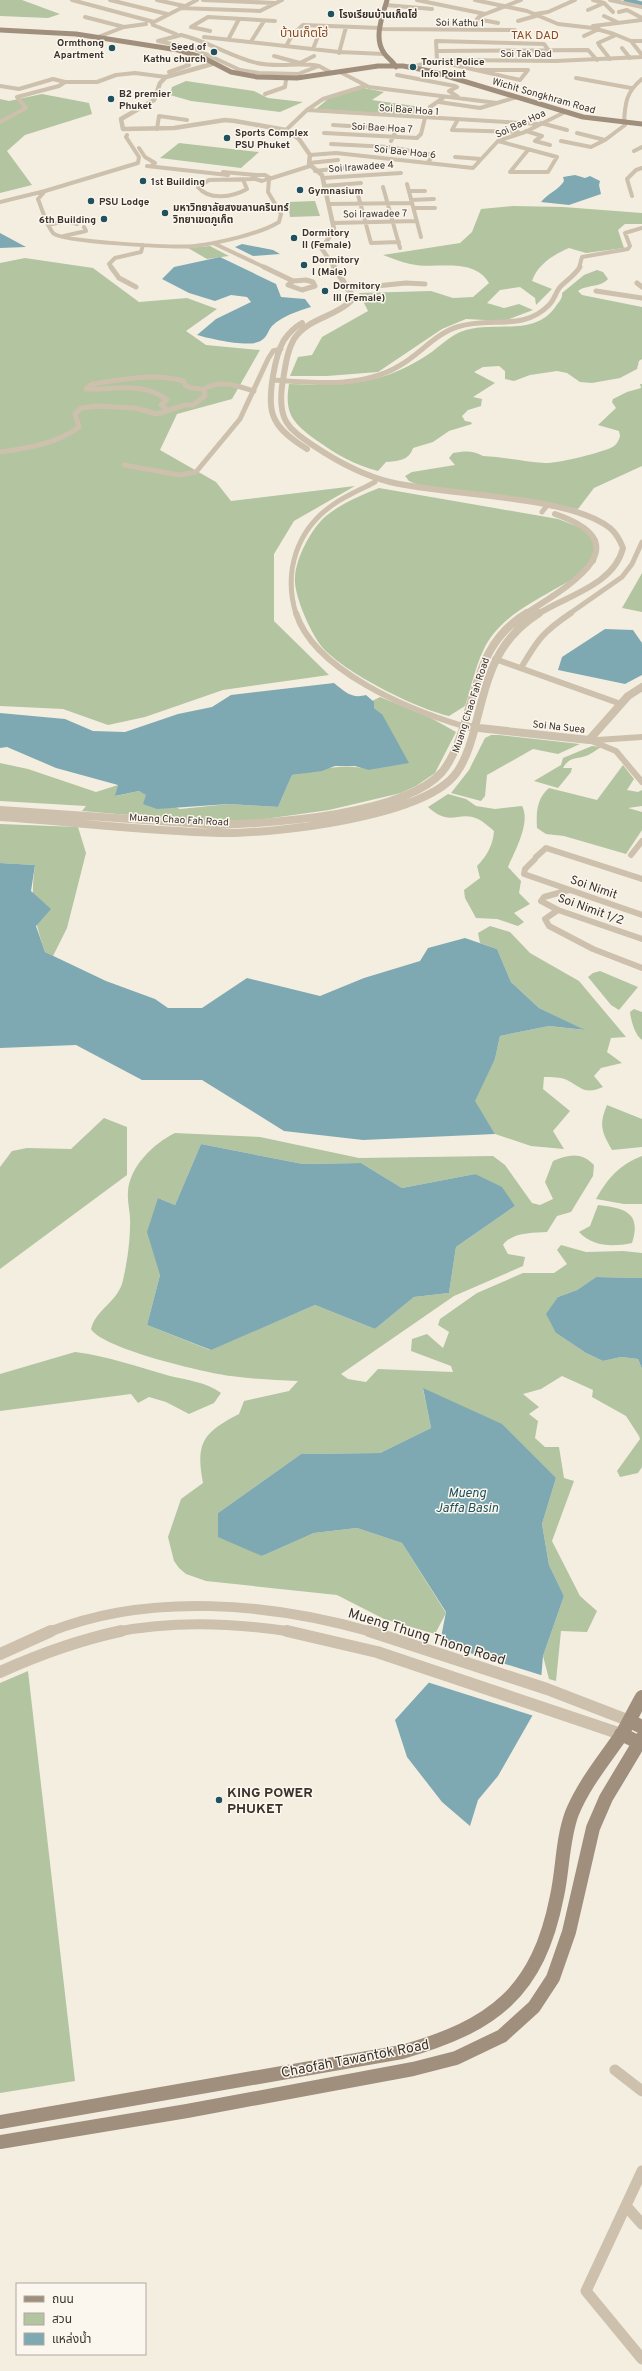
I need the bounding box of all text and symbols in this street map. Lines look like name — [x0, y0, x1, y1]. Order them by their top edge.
place label: โรงเรียนบ้านเก็ตโฮ่ — [339, 8, 417, 22]
marker: โรงเรียนบ้านเก็ตโฮ่ — [326, 9, 336, 19]
street label: Soi Kathu 1 — [435, 17, 484, 30]
district label: บ้านเก็ตโฮ่ — [280, 26, 328, 42]
district label: TAK DAD — [511, 28, 559, 44]
place label: Ormthong Apartment — [54, 37, 104, 62]
place label: Seed of Kathu church — [143, 41, 206, 66]
marker: Ormthong Apartment — [107, 43, 117, 53]
marker: Seed of Kathu church — [209, 47, 219, 57]
street label: Soi Tak Dad — [500, 48, 552, 61]
place label: Tourist Police Info Point — [421, 56, 485, 81]
marker: Tourist Police Info Point — [408, 62, 418, 72]
street label: Wichit Songkhram Road — [490, 75, 597, 117]
place label: B2 premier Phuket — [119, 88, 172, 113]
marker: B2 premier Phuket — [106, 94, 116, 104]
street label: Soi Bae Hoa 1 — [378, 102, 439, 119]
street label: Soi Bae Hoa — [493, 107, 548, 142]
street label: Soi Bae Hoa 7 — [351, 120, 413, 137]
place label: Sports Complex PSU Phuket — [235, 127, 309, 152]
marker: Sports Complex PSU Phuket — [222, 133, 232, 143]
street label: Soi Bae Hoa 6 — [373, 143, 437, 162]
street label: Soi Irawadee 4 — [328, 159, 394, 176]
marker: 1st Building — [138, 176, 148, 186]
place label: 1st Building — [151, 176, 205, 189]
marker: Gymnasium — [295, 185, 305, 195]
place label: Gymnasium — [308, 185, 363, 198]
marker: PSU Lodge — [86, 196, 96, 206]
place label: PSU Lodge — [99, 196, 150, 209]
place label: มหาวิทยาลัยสงขลานครินทร์ วิทยาเขตภูเก็ต — [172, 202, 289, 227]
street label: Soi Irawadee 7 — [343, 207, 407, 222]
marker: มหาวิทยาลัยสงขลานครินทร์ วิทยาเขตภูเก็ต — [160, 208, 170, 218]
place label: 6th Building — [39, 214, 96, 227]
marker: 6th Building — [99, 214, 109, 224]
place label: Dormitory II (Female) — [302, 227, 351, 252]
marker: Dormitory II (Female) — [289, 233, 299, 243]
place label: Dormitory I (Male) — [312, 254, 360, 279]
marker: Dormitory I (Male) — [299, 260, 309, 270]
place label: Dormitory III (Female) — [333, 280, 385, 305]
marker: Dormitory III (Female) — [320, 286, 330, 296]
street label: Muang Chao Fah Road — [450, 656, 493, 755]
street label: Soi Na Suea — [532, 718, 586, 737]
street label: Muang Chao Fah Road — [129, 811, 229, 830]
street label: Soi Nimit — [568, 872, 619, 903]
street label: Soi Nimit 1/2 — [555, 891, 626, 929]
water label: Mueng Jaffa Basin — [436, 1486, 498, 1517]
street label: Mueng Thung Thong Road — [346, 1605, 507, 1670]
place label: KING POWER PHUKET — [227, 1785, 313, 1818]
marker: KING POWER PHUKET — [214, 1795, 224, 1805]
street label: Chaofah Tawantok Road — [280, 2037, 431, 2082]
legend — [16, 2283, 146, 2355]
text: ถนน — [52, 2292, 74, 2308]
text: สวน — [52, 2312, 72, 2328]
text: แหล่งน้ำ — [52, 2330, 91, 2348]

